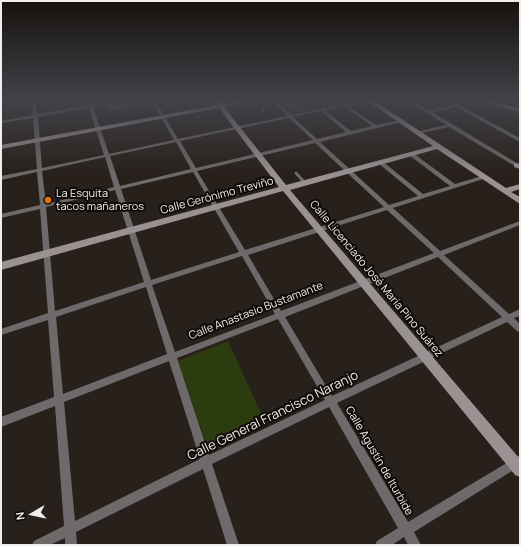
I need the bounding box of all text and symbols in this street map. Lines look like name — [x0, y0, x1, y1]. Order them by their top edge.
street label: Calle Gerónimo Treviño — [159, 175, 275, 217]
place label: La Esquita tacos mañaneros — [56, 187, 144, 213]
marker: La Esquita tacos mañaneros — [43, 195, 53, 205]
street label: Calle Licenciado José María Pino Suárez — [306, 198, 446, 360]
street label: Calle Anastasio Bustamante — [187, 279, 325, 343]
street label: Calle General Francisco Naranjo — [185, 368, 361, 464]
street label: Calle Agustín de Iturbide — [342, 404, 416, 518]
north arrow — [12, 494, 52, 534]
text: N — [12, 511, 28, 521]

